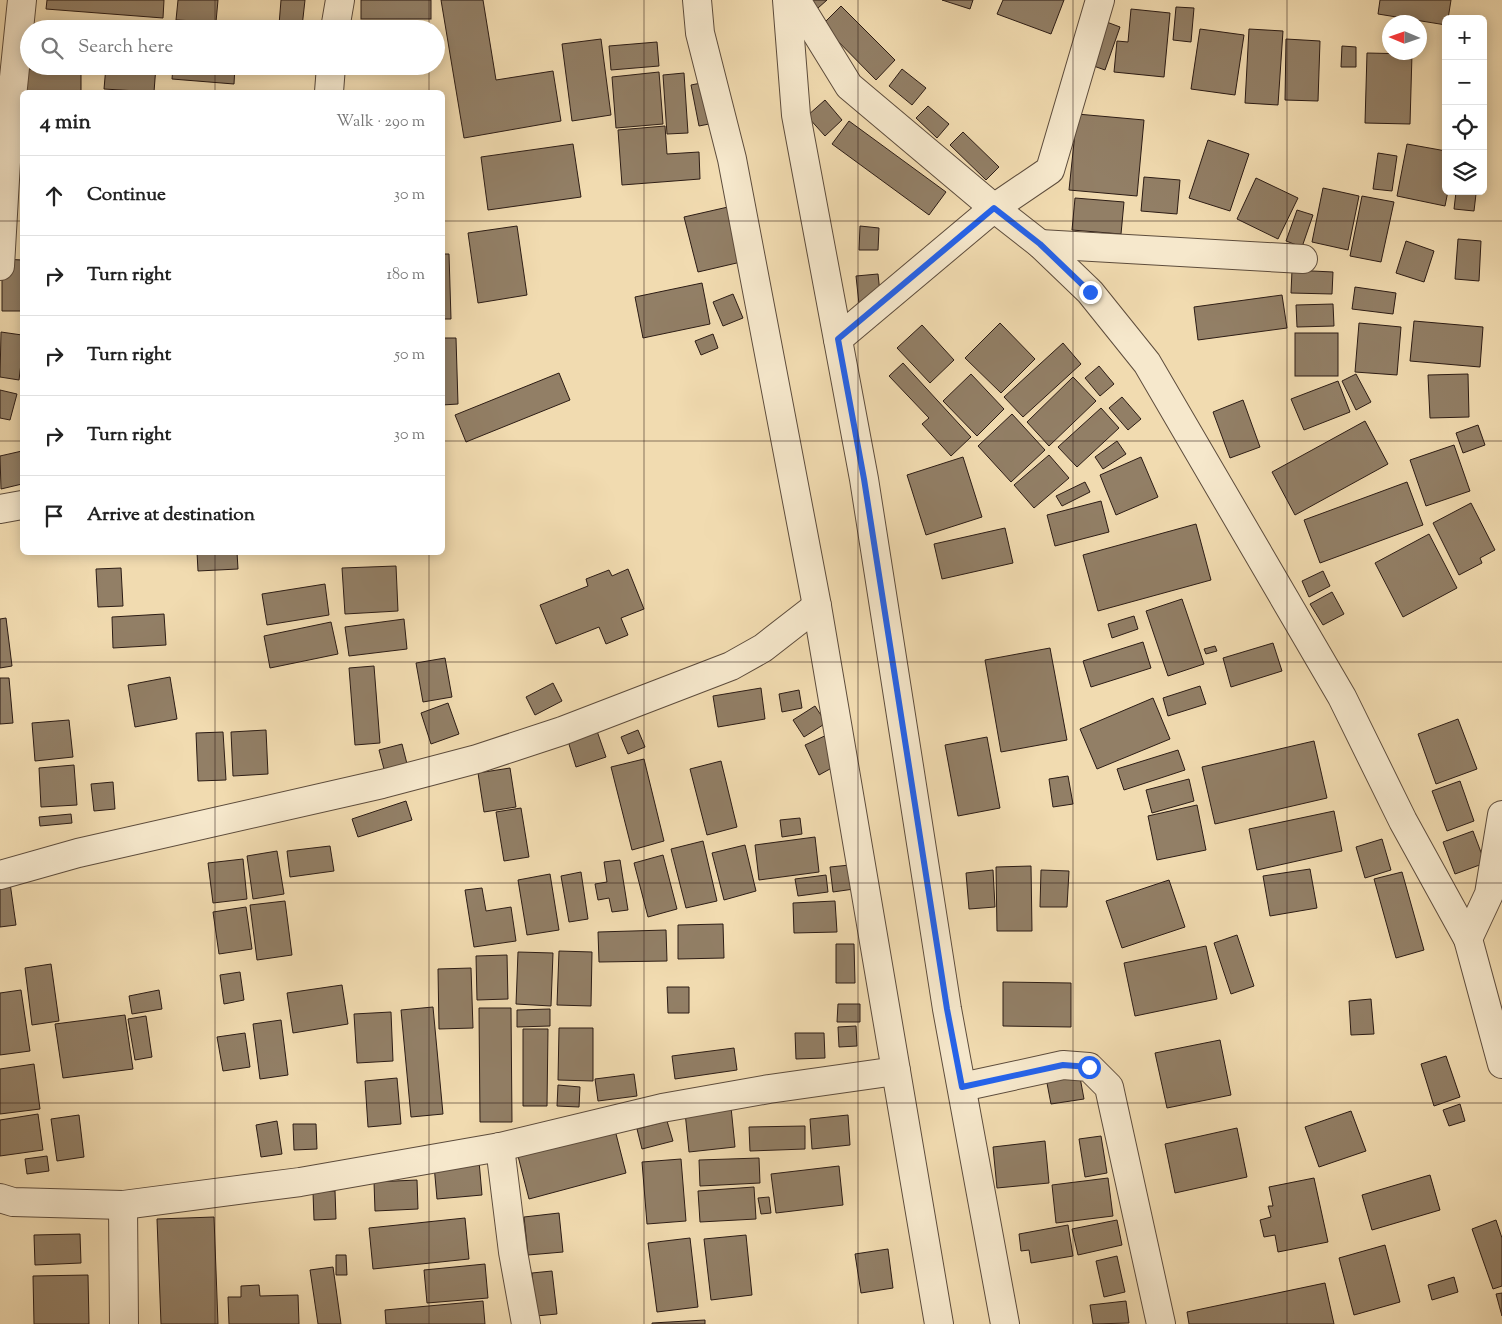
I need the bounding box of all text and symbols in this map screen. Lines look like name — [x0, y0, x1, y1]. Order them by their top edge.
north arrow — [1382, 15, 1427, 60]
map controls — [1442, 15, 1487, 195]
button: + — [1442, 15, 1487, 60]
search box — [20, 20, 445, 75]
icon: search — [38, 34, 66, 62]
text: Search here — [78, 34, 173, 61]
button: − — [1442, 60, 1487, 105]
button: locate — [1442, 105, 1487, 150]
text: 4 min — [40, 108, 91, 138]
text: Walk · 290 m — [336, 111, 425, 134]
button: layers — [1442, 150, 1487, 195]
icon: ahead — [40, 182, 68, 210]
text: Continue — [87, 182, 166, 209]
text: 30 m — [394, 184, 425, 207]
icon: right — [40, 262, 68, 290]
text: Turn right — [87, 262, 171, 289]
text: 180 m — [386, 264, 425, 287]
route end — [1079, 281, 1102, 304]
icon: right — [40, 342, 68, 370]
text: Turn right — [87, 342, 171, 369]
text: 50 m — [394, 344, 425, 367]
icon: right — [40, 422, 68, 450]
text: Turn right — [87, 422, 171, 449]
text: 30 m — [394, 424, 425, 447]
icon: arrive — [40, 502, 68, 530]
text: Arrive at destination — [87, 502, 255, 529]
route start — [1078, 1056, 1101, 1079]

